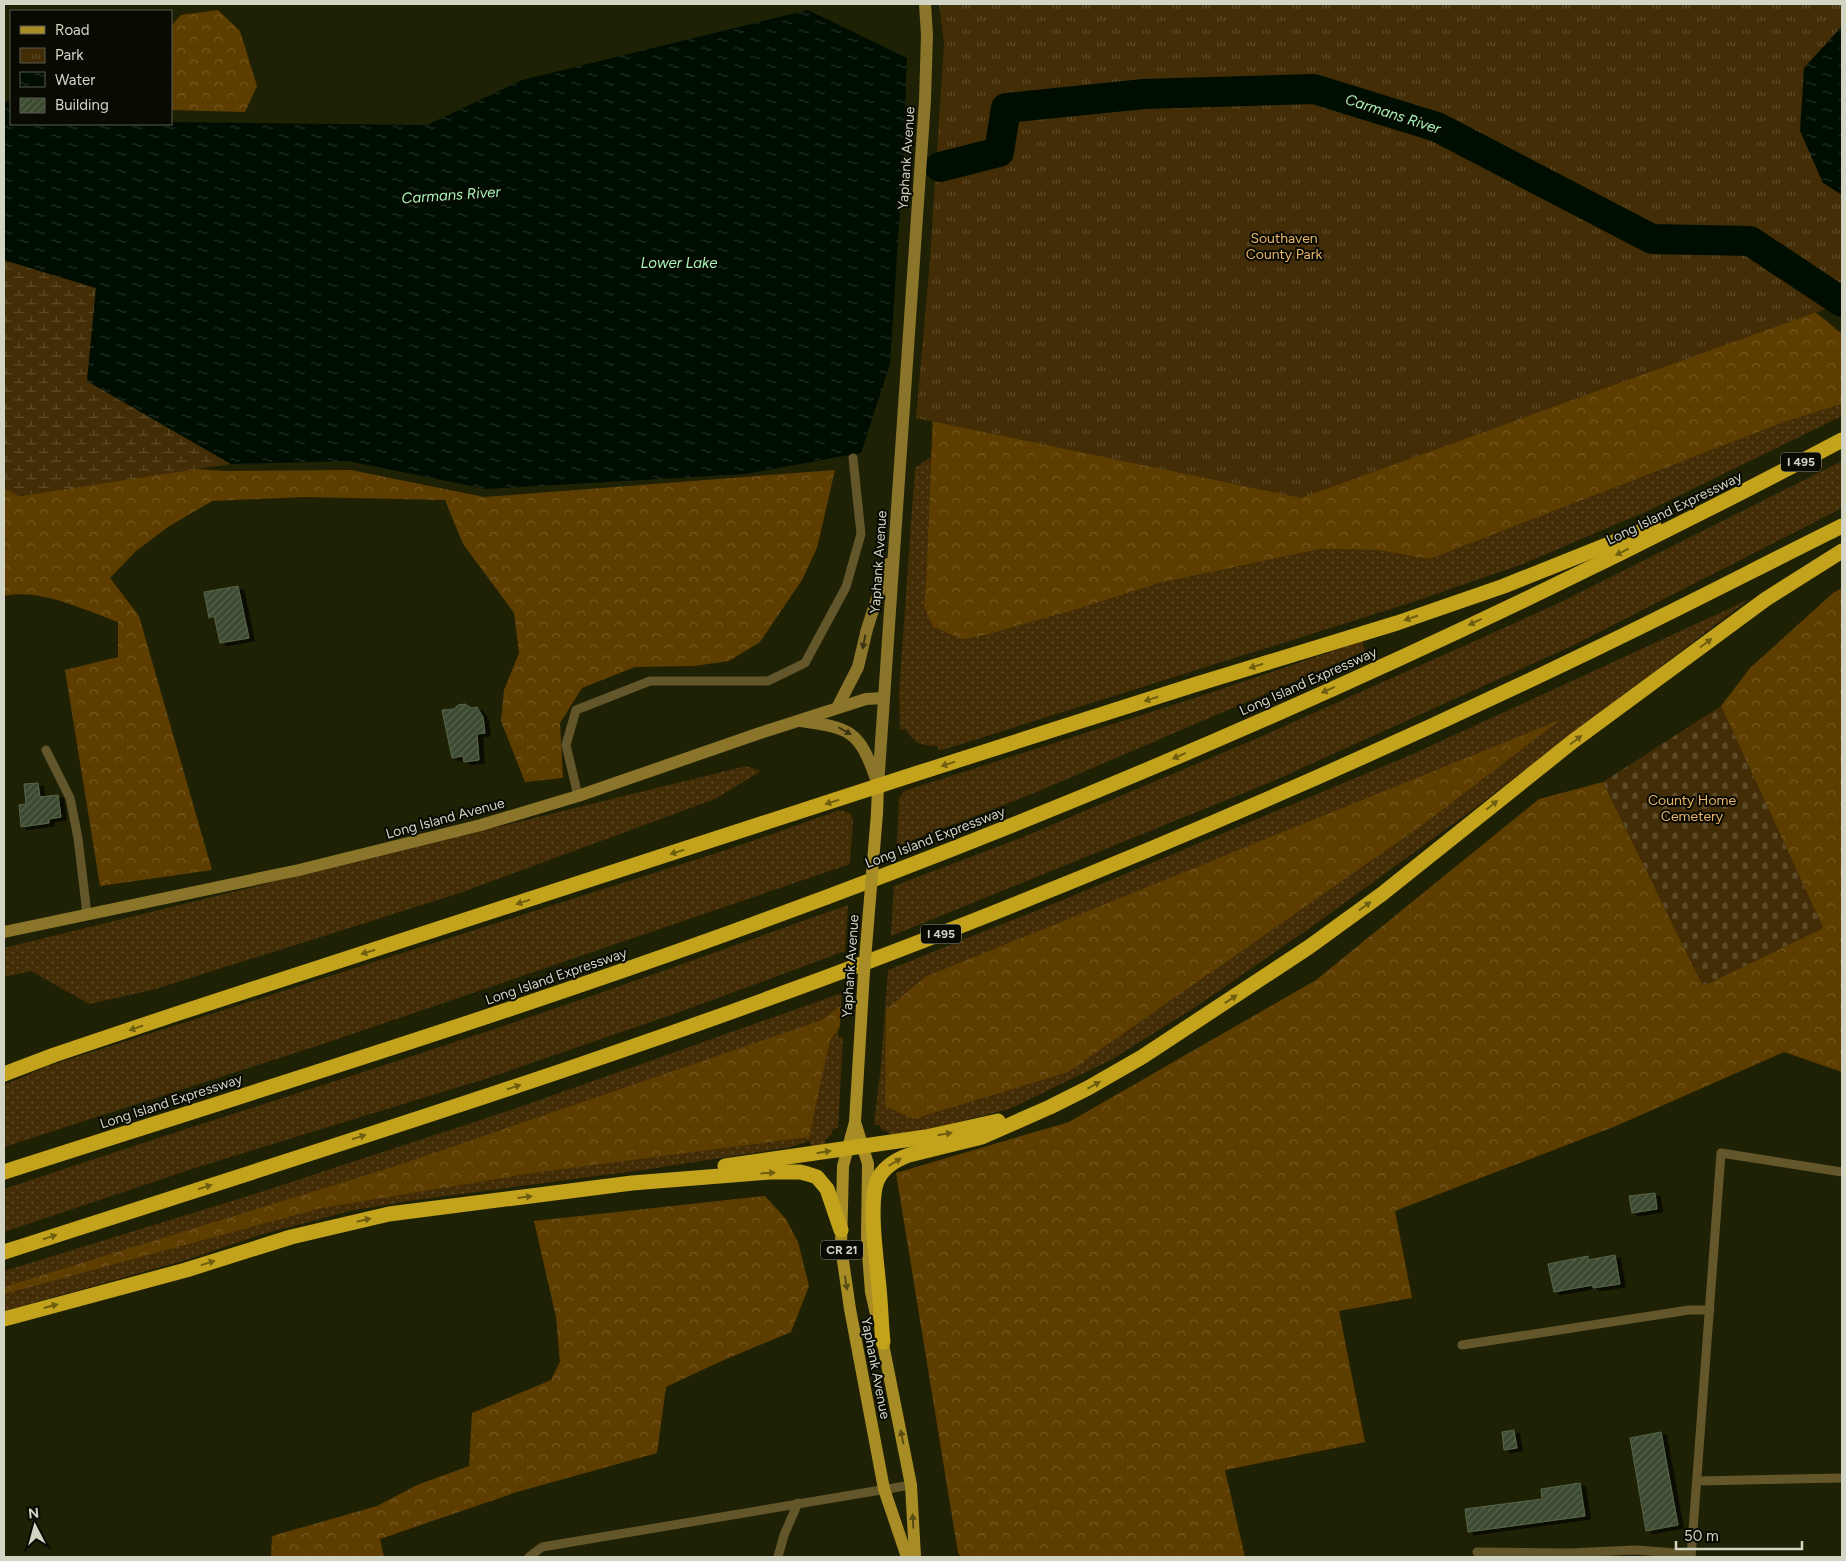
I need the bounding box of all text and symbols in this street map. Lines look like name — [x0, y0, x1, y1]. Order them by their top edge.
legend — [10, 10, 172, 125]
text: Road — [55, 21, 90, 39]
text: Park — [55, 46, 84, 64]
text: Water — [55, 71, 95, 89]
water label: Carmans River — [1343, 90, 1444, 138]
text: Building — [55, 96, 109, 114]
street label: Yaphank Avenue — [894, 106, 919, 210]
water label: Carmans River — [401, 182, 502, 207]
park label: Southaven County Park — [1246, 230, 1322, 263]
water label: Lower Lake — [641, 254, 717, 272]
road number: I 495 — [1781, 452, 1821, 472]
street label: Long Island Expressway — [1604, 468, 1745, 549]
street label: Yaphank Avenue — [866, 510, 891, 614]
one-way arrow — [1615, 548, 1629, 556]
one-way arrow — [1404, 615, 1419, 622]
one-way arrow — [1468, 618, 1482, 626]
one-way arrow — [860, 634, 868, 649]
one-way arrow — [1699, 638, 1712, 649]
street label: Long Island Expressway — [1237, 643, 1380, 719]
one-way arrow — [1248, 662, 1263, 670]
one-way arrow — [1321, 687, 1335, 695]
one-way arrow — [1143, 695, 1158, 703]
one-way arrow — [838, 727, 853, 735]
one-way arrow — [1569, 735, 1583, 745]
one-way arrow — [1172, 752, 1186, 760]
one-way arrow — [940, 760, 955, 768]
park label: County Home Cemetery — [1648, 792, 1736, 825]
street label: Long Island Avenue — [384, 794, 507, 843]
one-way arrow — [824, 798, 839, 806]
one-way arrow — [1486, 800, 1499, 811]
street label: Long Island Expressway — [863, 803, 1008, 872]
one-way arrow — [670, 848, 685, 856]
one-way arrow — [515, 898, 530, 906]
one-way arrow — [1358, 901, 1372, 911]
street label: Yaphank Avenue — [838, 914, 863, 1018]
road number: I 495 — [921, 924, 961, 944]
street label: Long Island Expressway — [483, 944, 630, 1009]
one-way arrow — [360, 948, 375, 956]
one-way arrow — [1225, 994, 1238, 1003]
one-way arrow — [129, 1024, 144, 1032]
street label: Long Island Expressway — [98, 1070, 245, 1133]
one-way arrow — [1087, 1081, 1101, 1089]
one-way arrow — [507, 1083, 522, 1091]
one-way arrow — [937, 1129, 953, 1137]
one-way arrow — [352, 1133, 367, 1140]
one-way arrow — [816, 1147, 832, 1155]
one-way arrow — [888, 1157, 901, 1166]
one-way arrow — [760, 1168, 776, 1176]
one-way arrow — [197, 1183, 212, 1190]
one-way arrow — [517, 1193, 533, 1201]
one-way arrow — [357, 1216, 372, 1224]
one-way arrow — [43, 1232, 58, 1240]
road number: CR 21 — [821, 1240, 863, 1260]
one-way arrow — [200, 1259, 215, 1267]
one-way arrow — [842, 1276, 850, 1292]
one-way arrow — [43, 1302, 58, 1310]
street label: Yaphank Avenue — [857, 1316, 894, 1421]
one-way arrow — [897, 1428, 905, 1444]
north arrow — [10, 1501, 60, 1551]
text: N — [27, 1505, 40, 1523]
one-way arrow — [909, 1513, 917, 1529]
scale bar — [1676, 1518, 1802, 1550]
text: 50 m — [1684, 1527, 1719, 1545]

